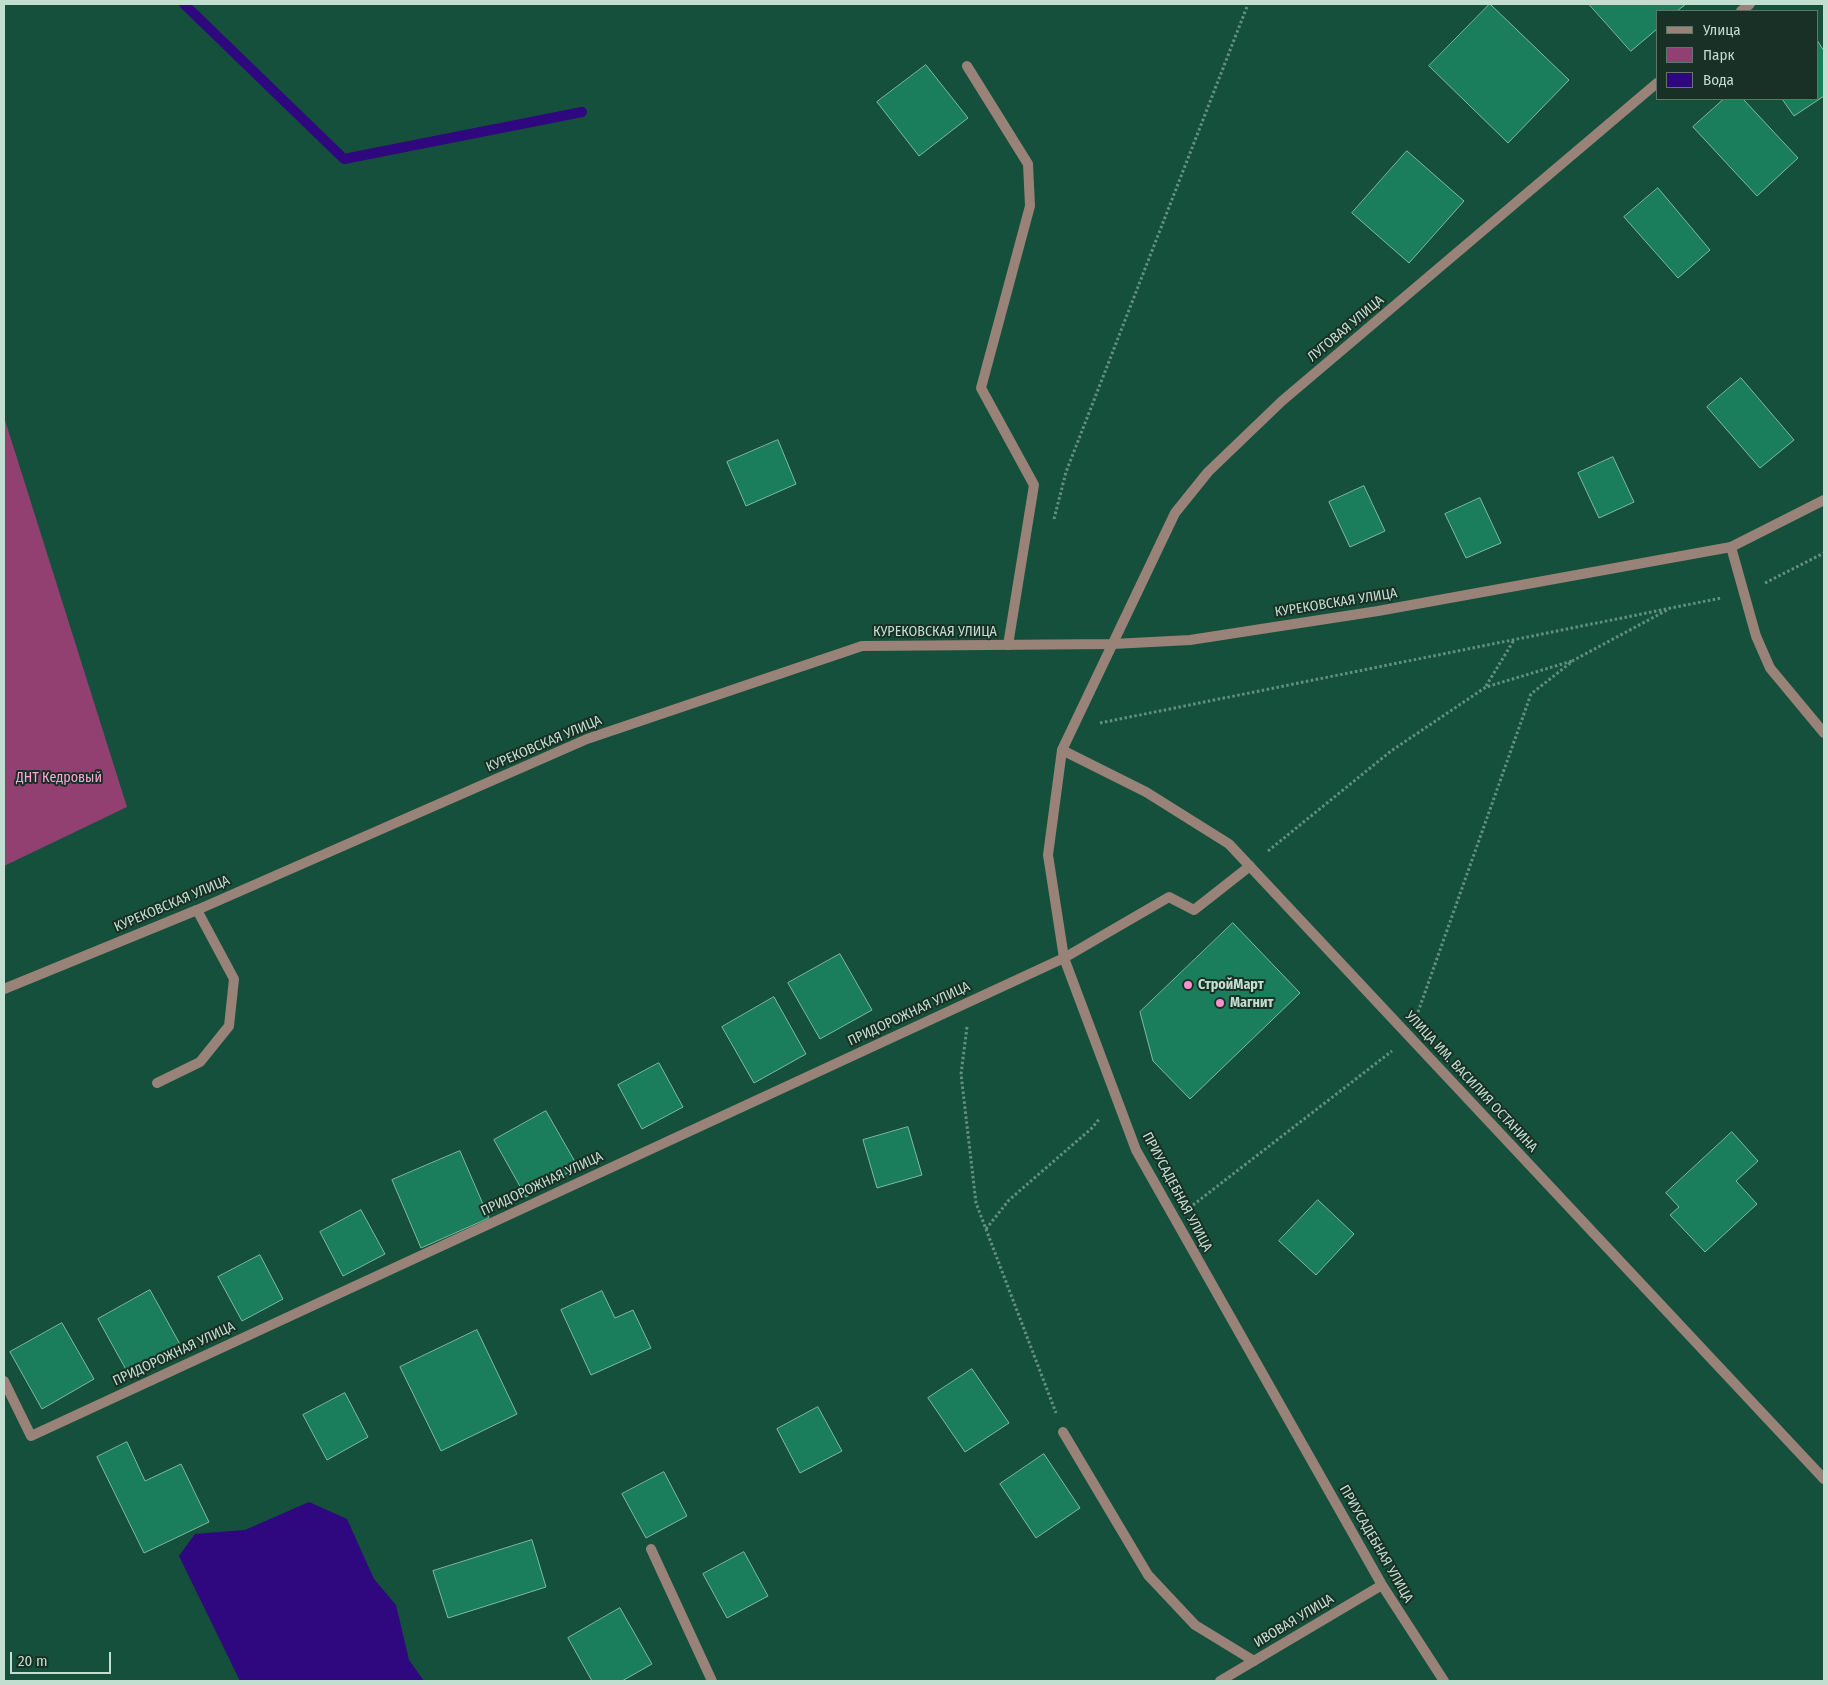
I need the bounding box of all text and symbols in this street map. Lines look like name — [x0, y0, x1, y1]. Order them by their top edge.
legend — [1656, 10, 1818, 100]
text: Улица — [1703, 21, 1741, 39]
text: Парк — [1703, 46, 1734, 64]
text: Вода — [1703, 71, 1734, 89]
street label: ЛУГОВАЯ УЛИЦА — [1304, 292, 1388, 366]
street label: КУРЕКОВСКАЯ УЛИЦА — [1274, 585, 1398, 621]
street label: КУРЕКОВСКАЯ УЛИЦА — [873, 624, 997, 640]
street label: КУРЕКОВСКАЯ УЛИЦА — [484, 712, 604, 776]
park label: ДНТ Кедровый — [16, 770, 102, 786]
street label: КУРЕКОВСКАЯ УЛИЦА — [112, 872, 232, 936]
place label: СтройМарт — [1198, 977, 1264, 993]
street label: ПРИДОРОЖНАЯ УЛИЦА — [845, 978, 973, 1050]
marker: СтройМарт — [1182, 979, 1194, 991]
place label: Магнит — [1230, 995, 1273, 1011]
marker: Магнит — [1214, 997, 1226, 1009]
street label: УЛИЦА ИМ. ВАСИЛИЯ ОСТАНИНА — [1401, 1008, 1541, 1156]
street label: ПРИУСАДЕБНАЯ УЛИЦА — [1138, 1129, 1216, 1255]
street label: ПРИДОРОЖНАЯ УЛИЦА — [478, 1148, 606, 1220]
street label: ПРИДОРОЖНАЯ УЛИЦА — [110, 1318, 238, 1390]
street label: ПРИУСАДЕБНАЯ УЛИЦА — [1335, 1482, 1417, 1606]
street label: ИВОВАЯ УЛИЦА — [1251, 1591, 1337, 1651]
scale bar — [12, 1642, 114, 1674]
text: 20 m — [18, 1652, 48, 1670]

